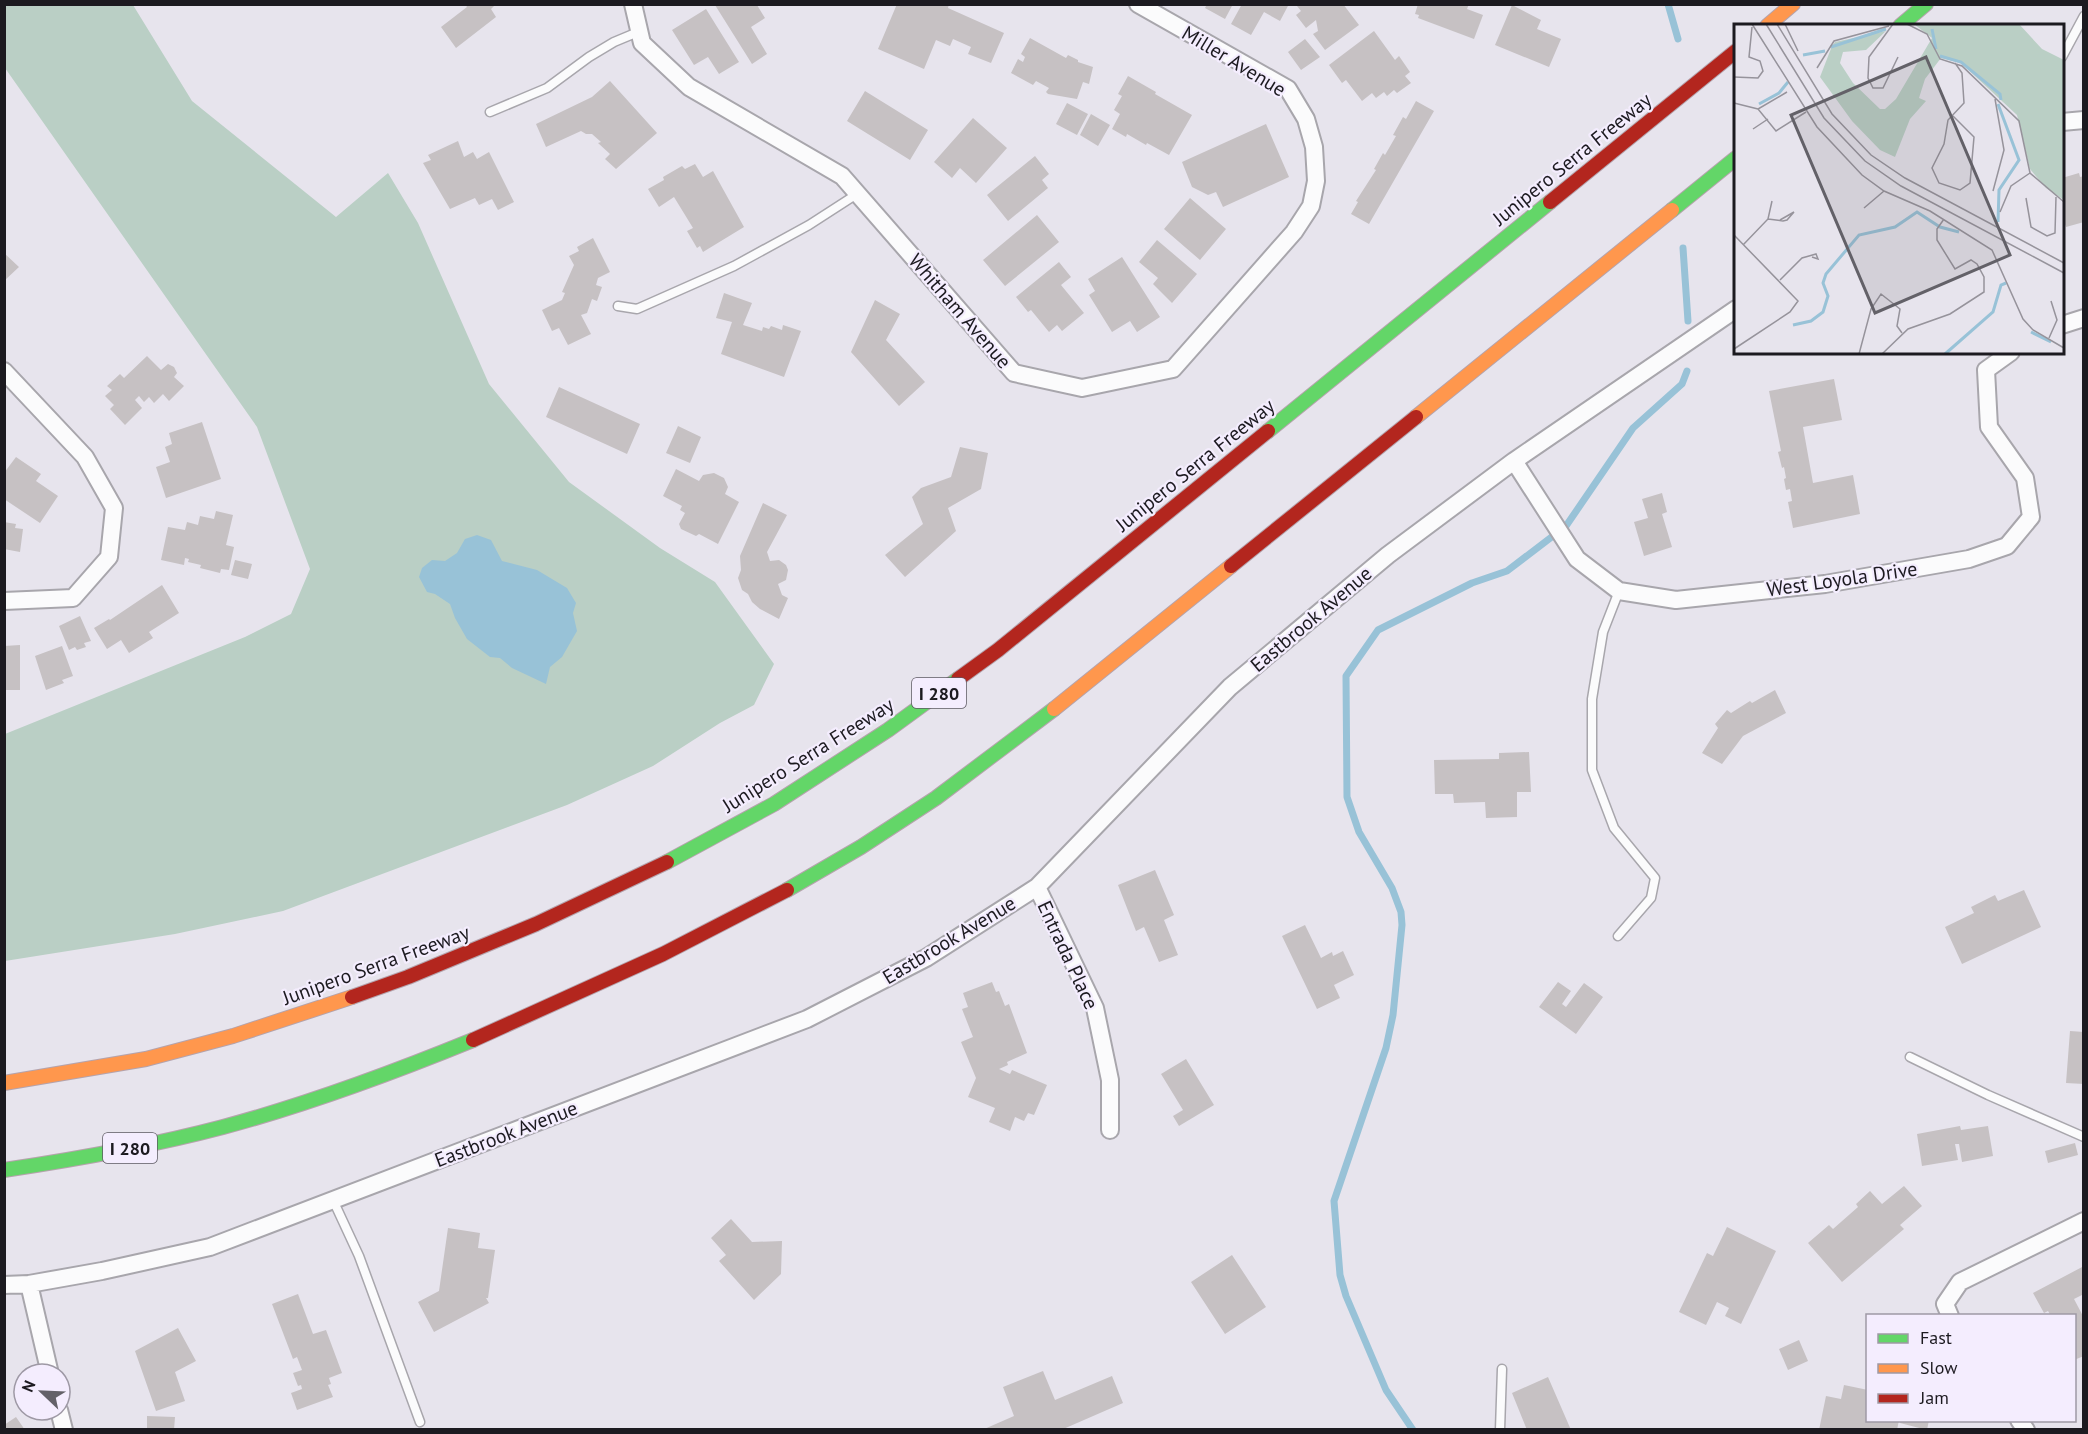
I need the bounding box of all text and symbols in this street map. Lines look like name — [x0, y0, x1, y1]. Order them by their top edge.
street label: Miller Avenue — [1177, 20, 1291, 102]
inset map — [1734, 24, 2064, 354]
street label: Junipero Serra Freeway — [1486, 86, 1657, 232]
street label: Whitham Avenue — [903, 248, 1017, 374]
street label: Junipero Serra Freeway — [1109, 392, 1280, 538]
street label: West Loyola Drive — [1765, 556, 1919, 602]
street label: Eastbrook Avenue — [1245, 561, 1377, 677]
road number: I 280 — [912, 678, 966, 708]
street label: Junipero Serra Freeway — [717, 691, 899, 819]
street label: Eastbrook Avenue — [878, 890, 1020, 990]
street label: Entrada Place — [1032, 897, 1104, 1013]
street label: Junipero Serra Freeway — [278, 919, 474, 1011]
street label: Eastbrook Avenue — [431, 1095, 581, 1173]
road number: I 280 — [103, 1133, 157, 1163]
legend — [1866, 1314, 2076, 1422]
text: Fast — [1920, 1326, 1952, 1349]
text: Slow — [1920, 1356, 1958, 1379]
north arrow — [12, 1362, 72, 1422]
text: N — [17, 1377, 39, 1395]
text: Jam — [1919, 1386, 1949, 1409]

